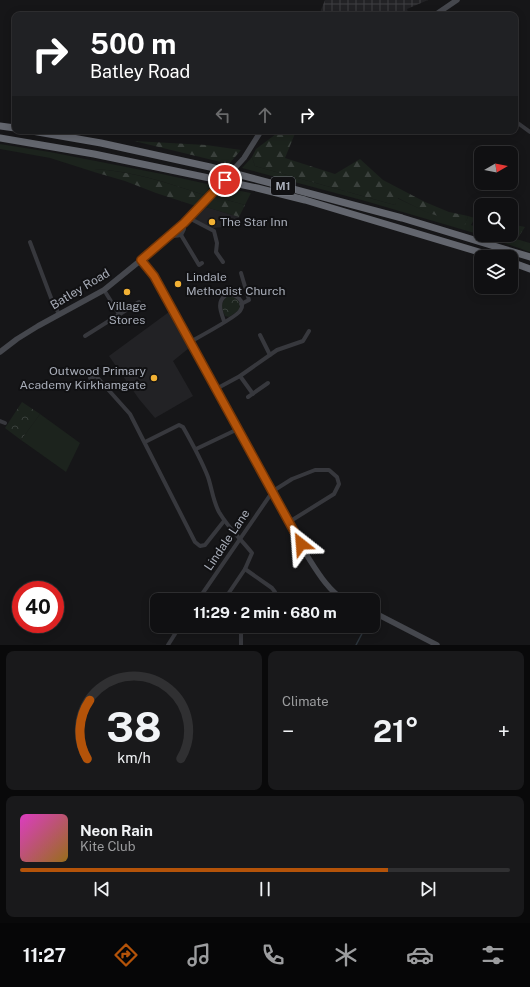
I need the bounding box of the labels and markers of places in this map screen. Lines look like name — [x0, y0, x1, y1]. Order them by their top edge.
pin — [208, 163, 242, 197]
place label: The Star Inn — [220, 215, 288, 229]
marker: The Star Inn — [207, 217, 217, 227]
place label: Lindale Methodist Church — [186, 270, 285, 298]
marker: Lindale Methodist Church — [173, 279, 183, 289]
marker: Village Stores — [122, 287, 132, 297]
place label: Village Stores — [108, 299, 147, 327]
place label: Outwood Primary Academy Kirkhamgate — [20, 364, 147, 392]
marker: Outwood Primary Academy Kirkhamgate — [149, 373, 159, 383]

